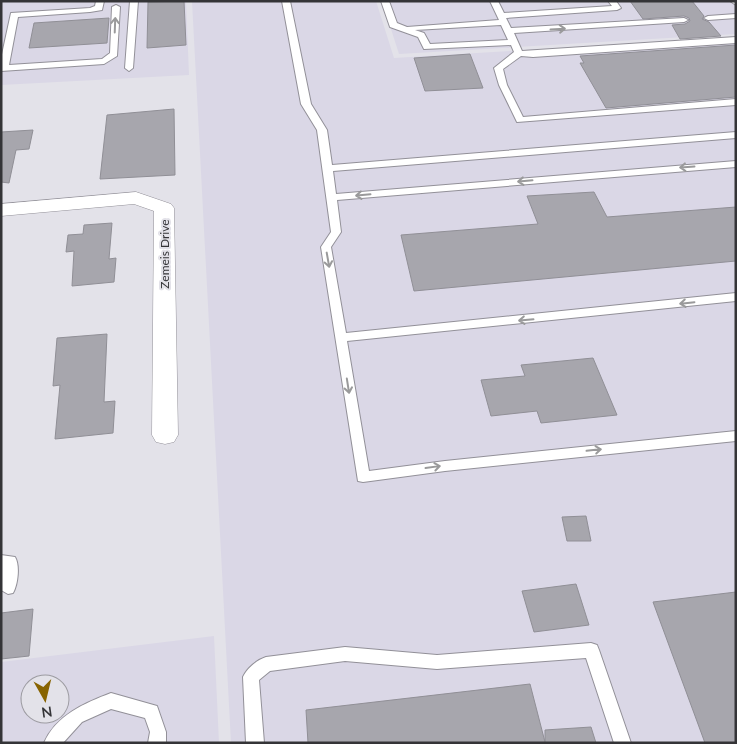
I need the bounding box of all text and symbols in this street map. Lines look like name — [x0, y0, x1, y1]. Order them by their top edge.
one-way arrow — [110, 17, 120, 34]
one-way arrow — [550, 24, 566, 33]
one-way arrow — [679, 163, 695, 172]
one-way arrow — [518, 176, 534, 186]
one-way arrow — [356, 190, 372, 200]
street label: Zemeis Drive — [157, 219, 172, 289]
one-way arrow — [323, 252, 333, 268]
one-way arrow — [680, 298, 696, 308]
one-way arrow — [518, 315, 534, 325]
one-way arrow — [344, 377, 354, 393]
one-way arrow — [586, 446, 602, 455]
one-way arrow — [424, 462, 440, 472]
north arrow — [20, 674, 70, 724]
text: N — [40, 703, 53, 722]

